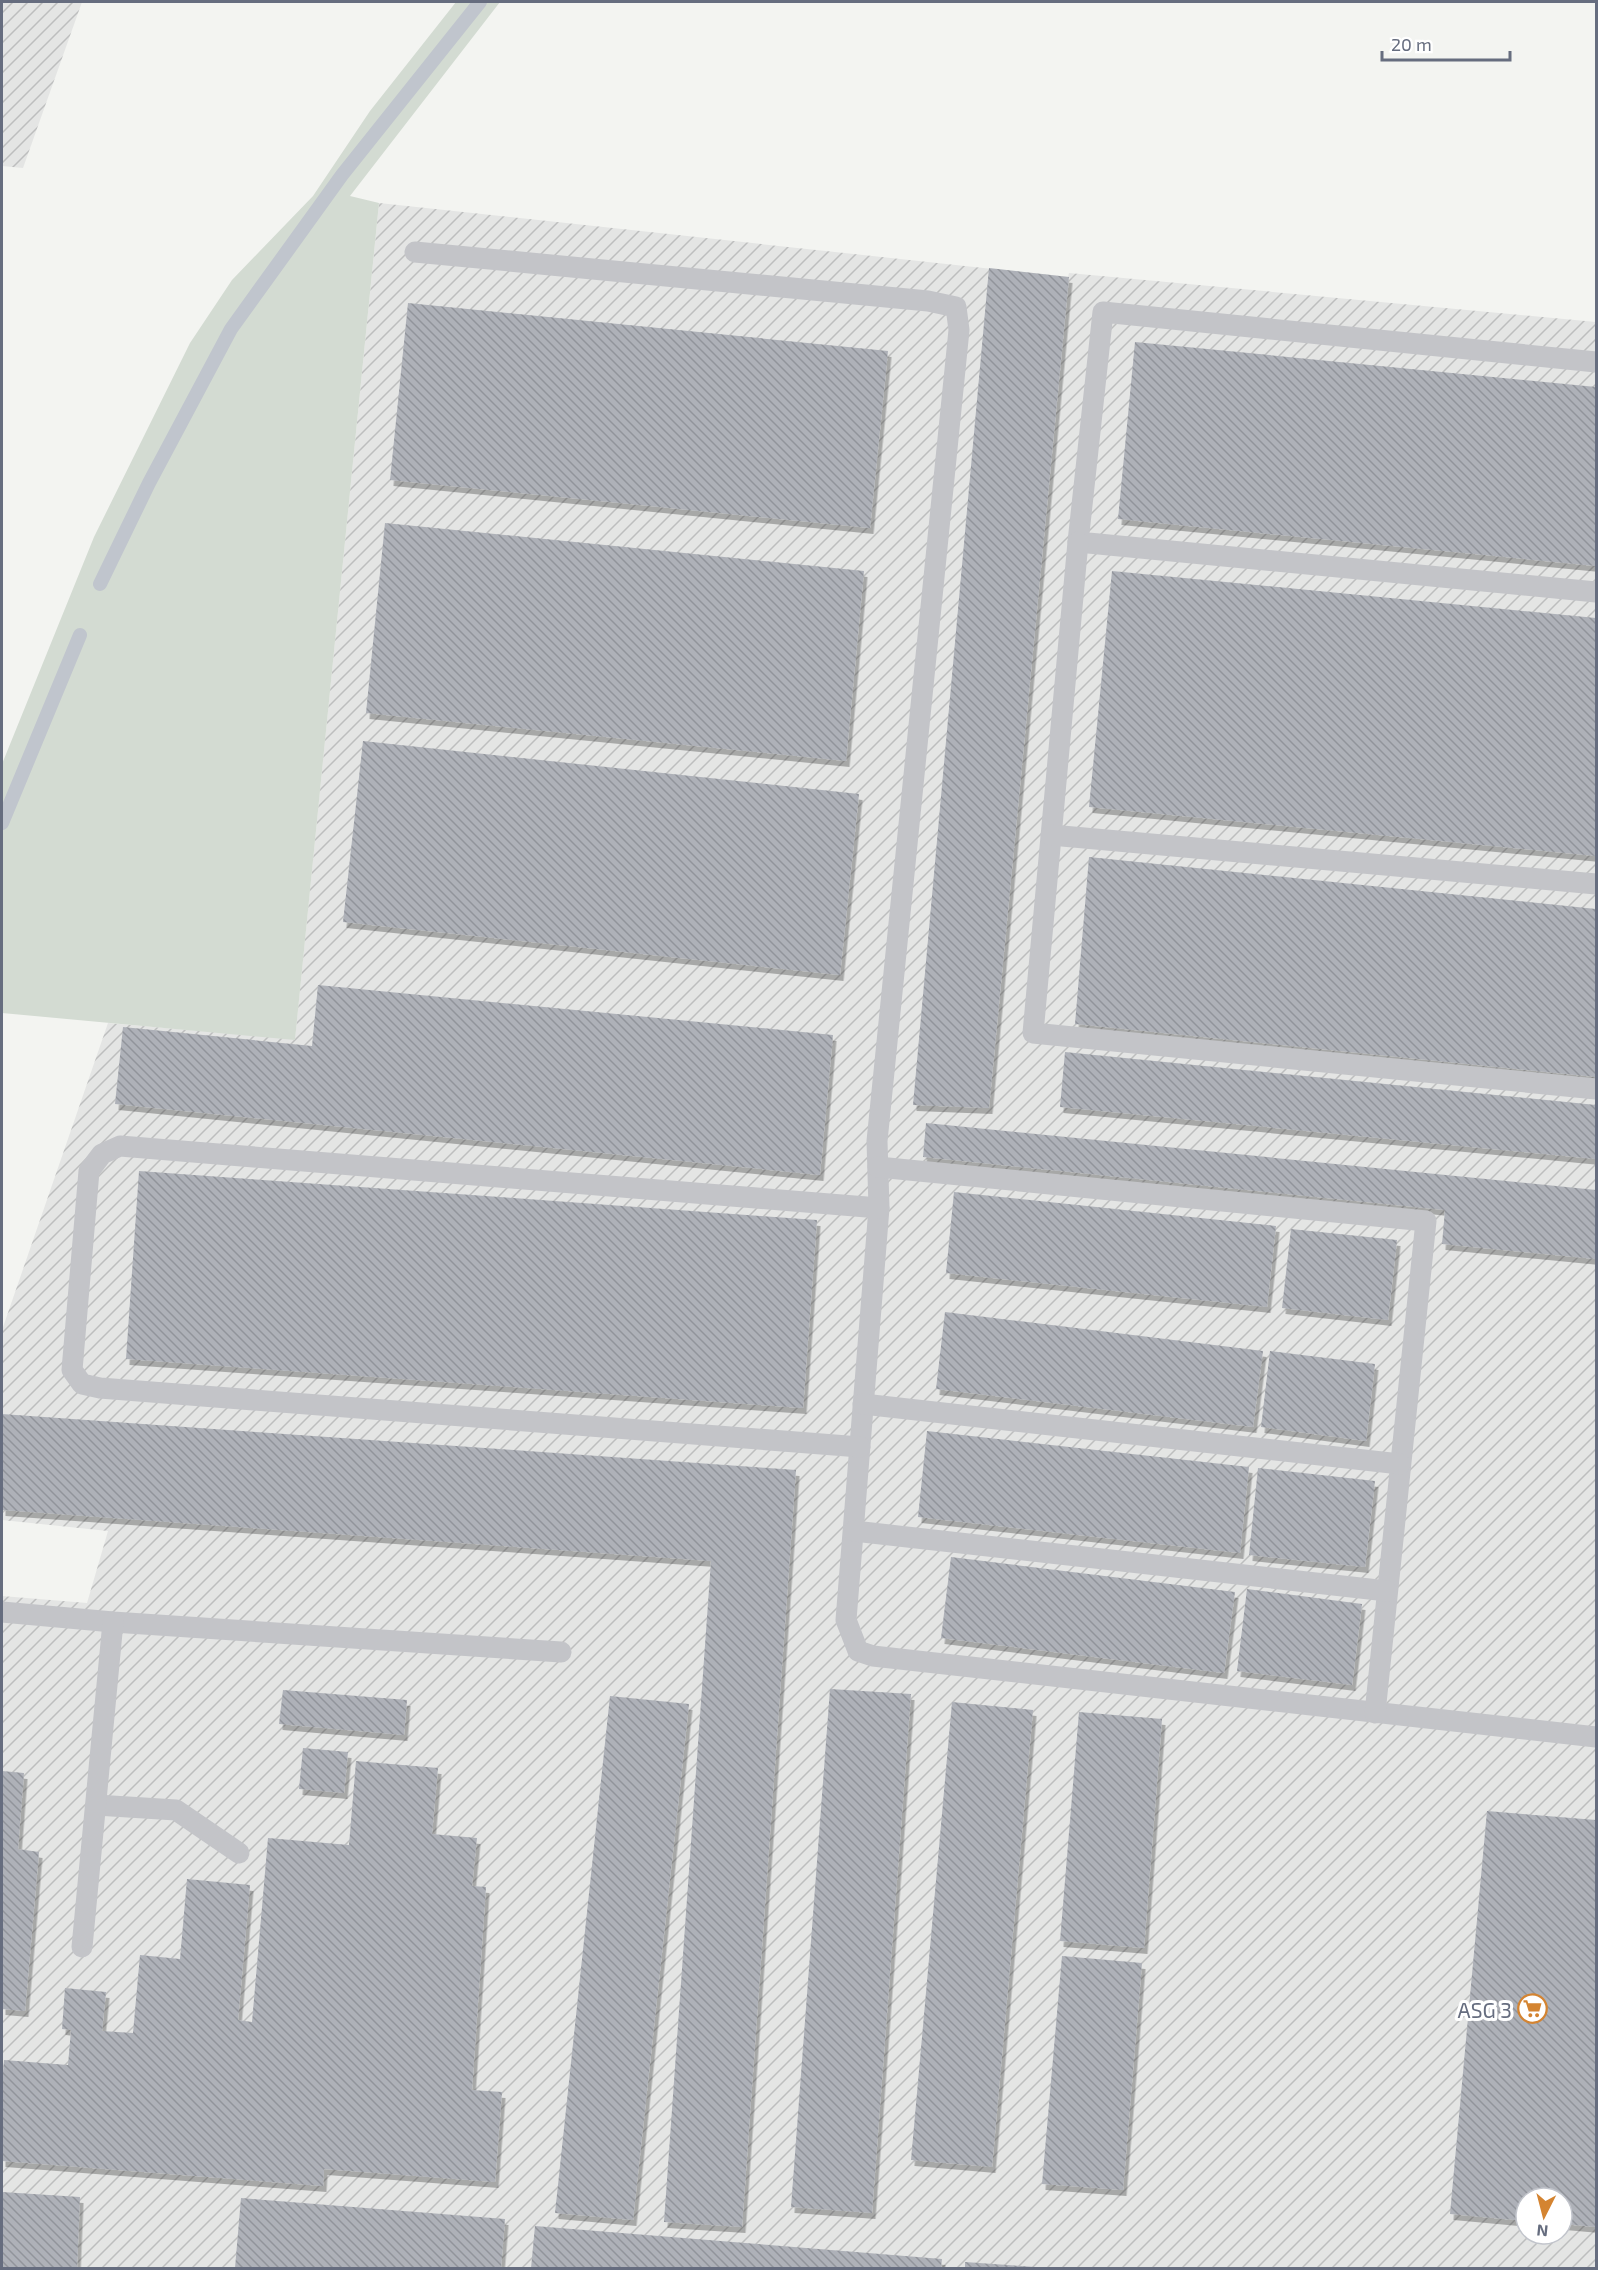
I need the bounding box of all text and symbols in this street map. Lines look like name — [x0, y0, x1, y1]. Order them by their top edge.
scale bar — [1382, 24, 1510, 62]
text: 20 m — [1391, 33, 1432, 55]
supermarket icon: ASG 3 — [1517, 1993, 1549, 2025]
place label: ASG 3 — [1458, 1997, 1512, 2022]
north arrow — [1514, 2186, 1574, 2246]
text: N — [1536, 2221, 1549, 2241]

